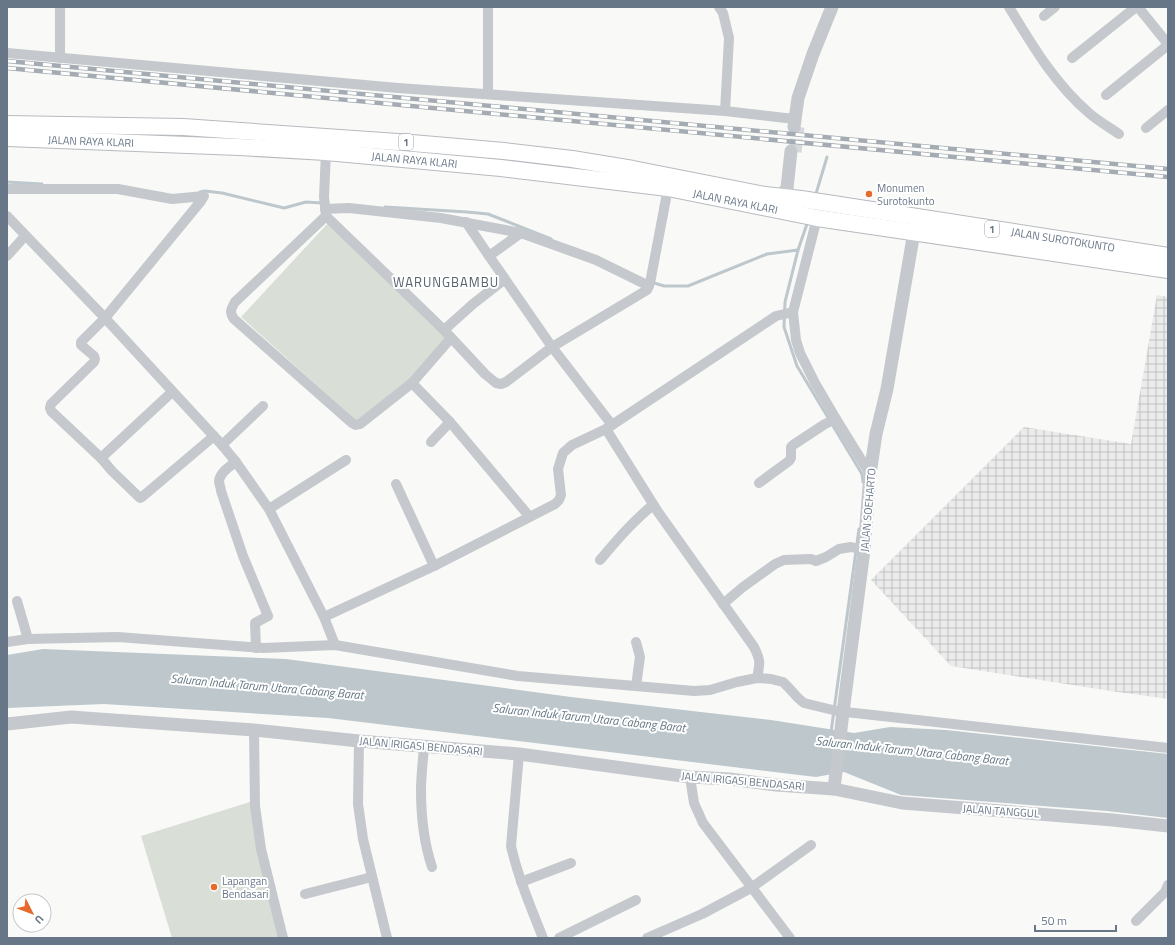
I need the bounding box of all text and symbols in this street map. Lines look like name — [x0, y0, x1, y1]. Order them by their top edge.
street label: JALAN RAYA KLARI — [48, 132, 134, 151]
road number: 1 — [399, 134, 413, 150]
street label: JALAN RAYA KLARI — [371, 148, 458, 172]
place label: Monumen Surotokunto — [877, 180, 935, 209]
street label: JALAN RAYA KLARI — [692, 185, 779, 218]
marker: Monumen Surotokunto — [864, 189, 874, 199]
road number: 1 — [985, 221, 999, 237]
street label: JALAN SUROTOKUNTO — [1010, 224, 1116, 256]
district label: WARUNGBAMBU — [393, 272, 499, 292]
street label: JALAN SOEHARTO — [856, 467, 880, 553]
water label: Saluran Induk Tarum Utara Cabang Barat — [170, 669, 365, 705]
water label: Saluran Induk Tarum Utara Cabang Barat — [492, 698, 688, 737]
water label: Saluran Induk Tarum Utara Cabang Barat — [815, 731, 1011, 770]
street label: JALAN IRIGASI BENDASARI — [359, 733, 483, 759]
street label: JALAN IRIGASI BENDASARI — [681, 768, 805, 794]
street label: JALAN TANGGUL — [962, 800, 1040, 822]
place label: Lapangan Bendasari — [222, 873, 268, 902]
marker: Lapangan Bendasari — [209, 882, 219, 892]
north arrow — [12, 893, 52, 933]
scale bar — [1035, 907, 1116, 933]
text: 50 m — [1041, 911, 1067, 930]
text: U — [31, 912, 48, 928]

